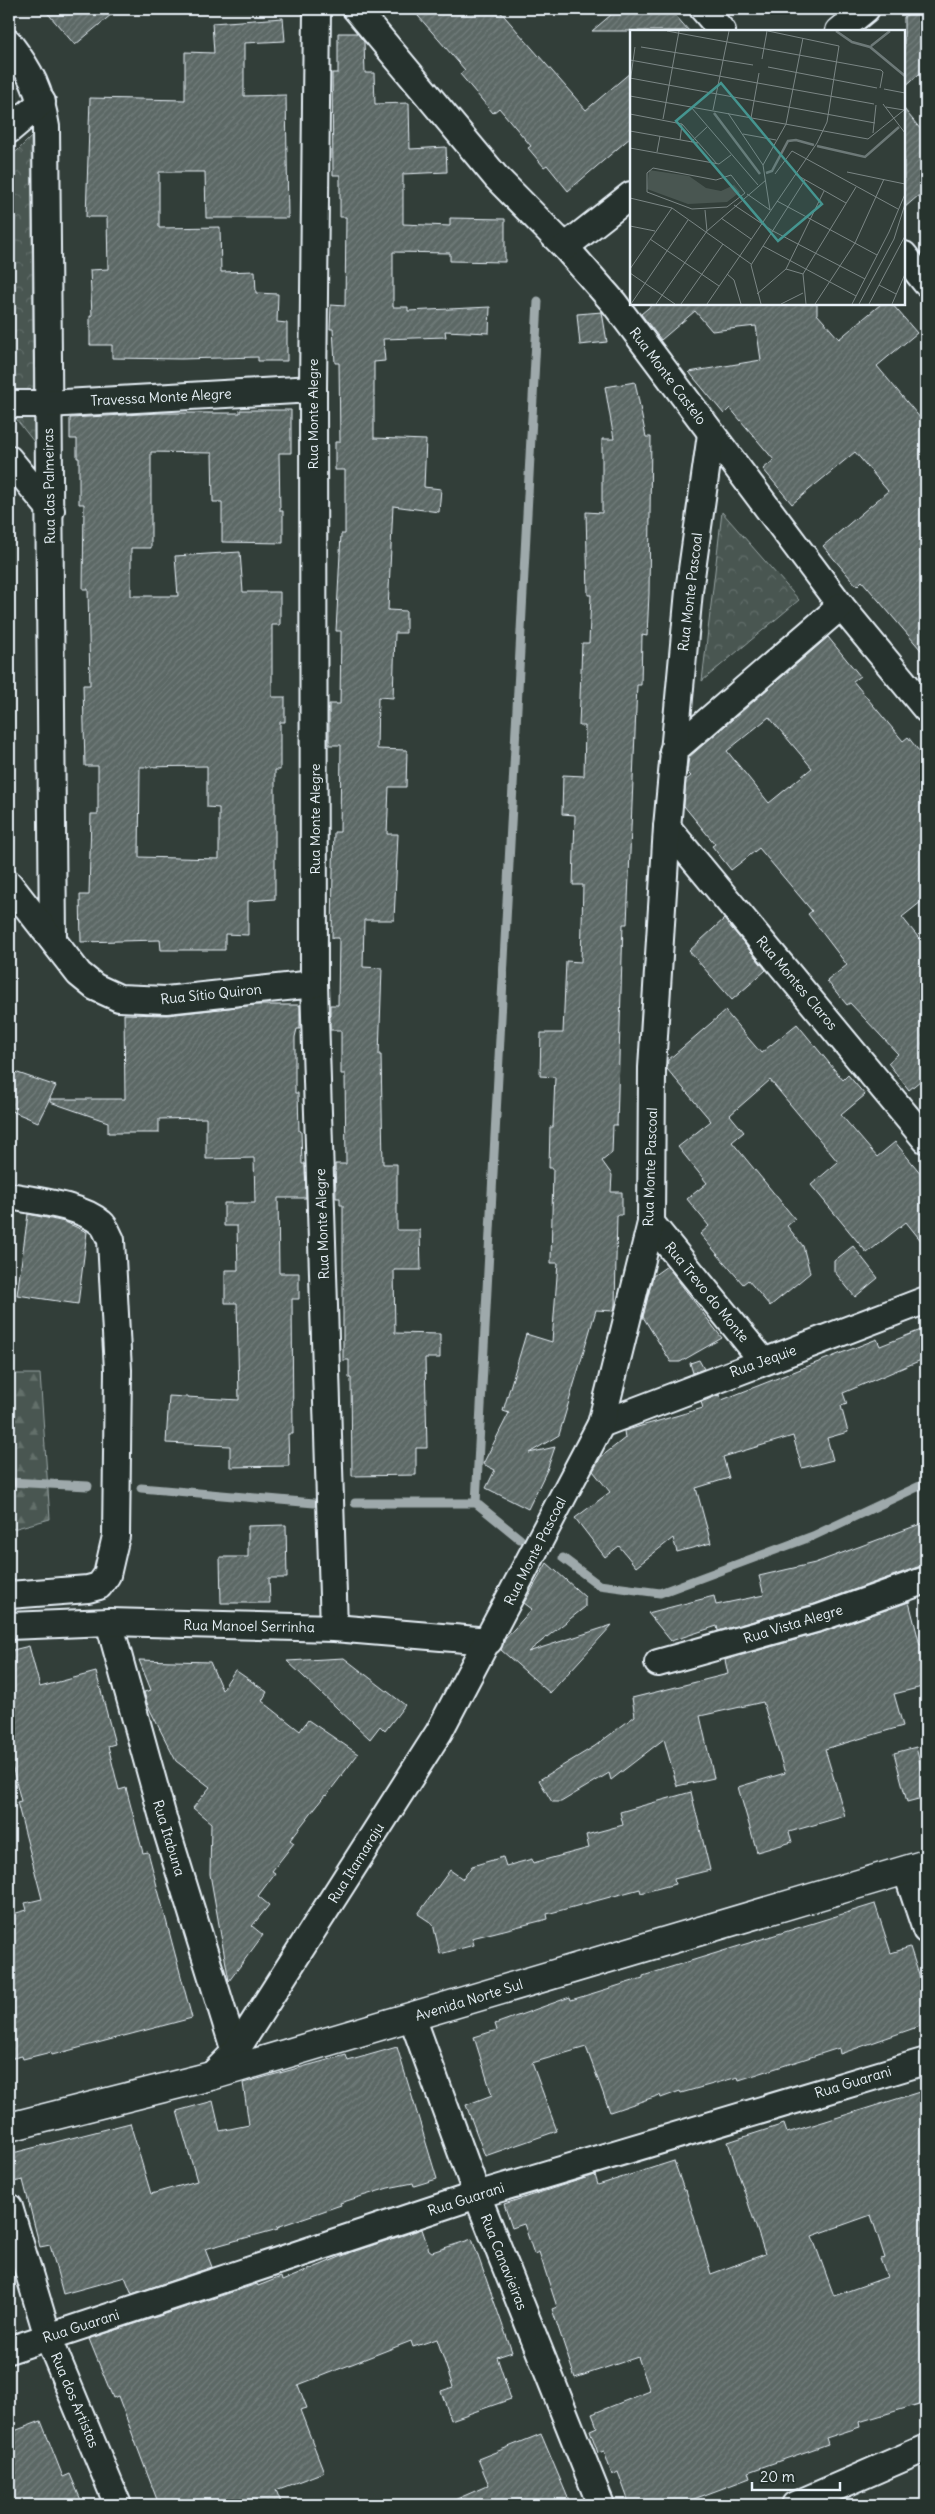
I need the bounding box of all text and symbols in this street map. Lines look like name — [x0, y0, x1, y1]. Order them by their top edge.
inset map — [630, 30, 905, 305]
street label: Rua Monte Castelo — [625, 324, 711, 428]
street label: Rua Monte Alegre — [304, 358, 322, 470]
street label: Travessa Monte Alegre — [90, 384, 232, 410]
street label: Rua das Palmeiras — [39, 428, 59, 544]
street label: Rua Monte Pascoal — [674, 532, 706, 652]
street label: Rua Monte Alegre — [306, 763, 324, 875]
street label: Rua Montes Claros — [752, 932, 842, 1034]
street label: Rua Sítio Quiron — [160, 980, 262, 1008]
street label: Rua Monte Pascoal — [639, 1107, 661, 1227]
street label: Rua Monte Alegre — [311, 1168, 333, 1280]
street label: Rua Trevo do Monte — [661, 1238, 753, 1346]
street label: Rua Jequie — [727, 1341, 799, 1381]
street label: Rua Monte Pascoal — [500, 1494, 570, 1608]
street label: Rua Vista Alegre — [741, 1600, 845, 1648]
street label: Rua Manoel Serrinha — [183, 1616, 315, 1636]
street label: Rua Itabuna — [149, 1798, 189, 1878]
street label: Rua Itamaraju — [324, 1819, 388, 1907]
street label: Avenida Norte Sul — [413, 1975, 525, 2025]
street label: Rua Guarani — [812, 2062, 894, 2102]
street label: Rua Guarani — [426, 2178, 506, 2220]
street label: Rua Canavieiras — [477, 2211, 531, 2313]
street label: Rua Guarani — [41, 2305, 121, 2347]
street label: Rua dos Artistas — [47, 2350, 103, 2450]
scale bar — [752, 2459, 840, 2491]
text: 20 m — [760, 2467, 795, 2486]

